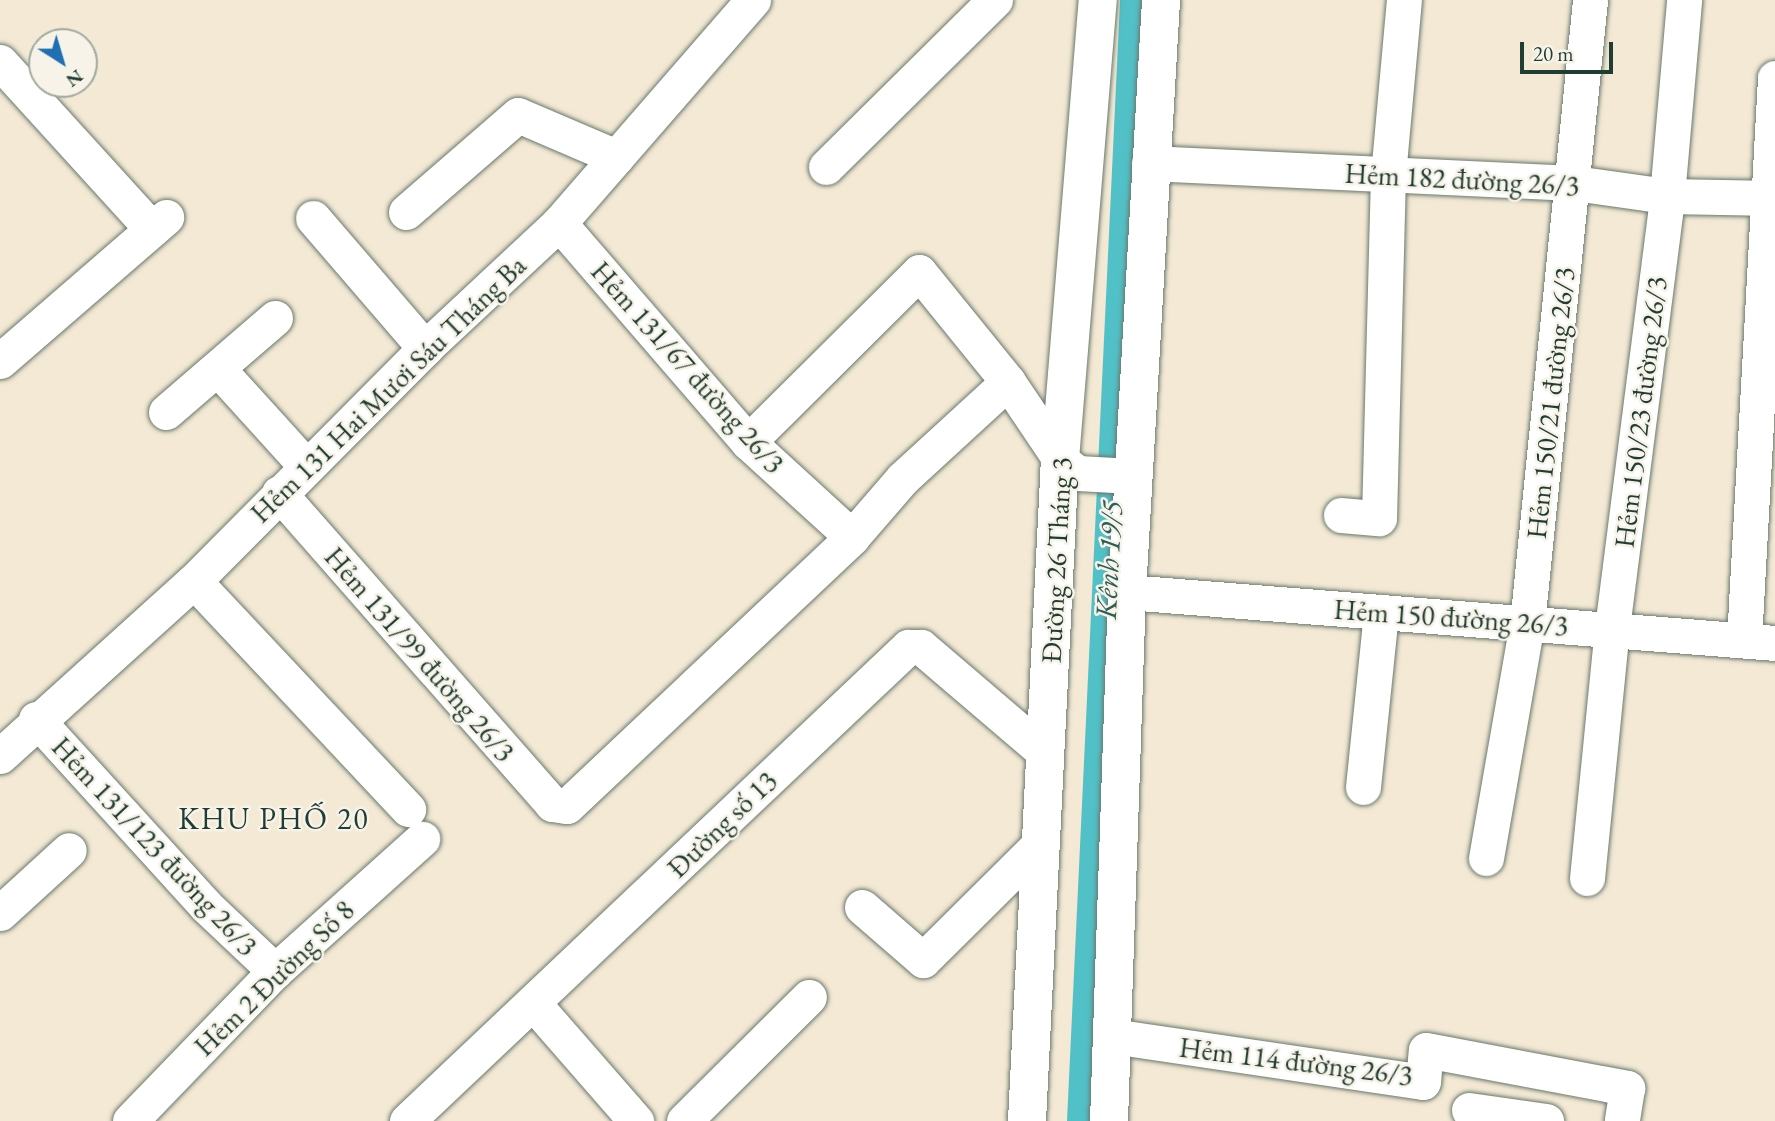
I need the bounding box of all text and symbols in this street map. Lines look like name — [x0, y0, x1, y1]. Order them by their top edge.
north arrow — [28, 28, 98, 98]
scale bar — [1523, 28, 1616, 72]
text: 20 m — [1533, 40, 1574, 67]
text: N — [61, 64, 88, 93]
street label: Hẻm 182 đường 26/3 — [1344, 156, 1580, 202]
street label: Hẻm 131 Hai Mươi Sáu Tháng Ba — [243, 248, 533, 530]
street label: Hẻm 131/67 đường 26/3 — [584, 254, 792, 480]
street label: Hẻm 150/21 đường 26/3 — [1519, 265, 1581, 541]
street label: Hẻm 150/23 đường 26/3 — [1607, 274, 1673, 550]
street label: Đường 26 Tháng 3 — [1034, 456, 1078, 664]
water label: Kênh 19/5 — [1088, 500, 1130, 620]
street label: Hẻm 131/99 đường 26/3 — [318, 540, 522, 768]
street label: Hẻm 150 đường 26/3 — [1333, 592, 1569, 642]
street label: Hẻm 131/123 đường 26/3 — [45, 730, 265, 962]
street label: Đường số 13 — [660, 764, 784, 884]
district label: KHU PHỐ 20 — [180, 801, 368, 837]
street label: Hẻm 2 Đường Số 8 — [187, 893, 361, 1063]
street label: Hẻm 114 đường 26/3 — [1177, 1030, 1415, 1092]

